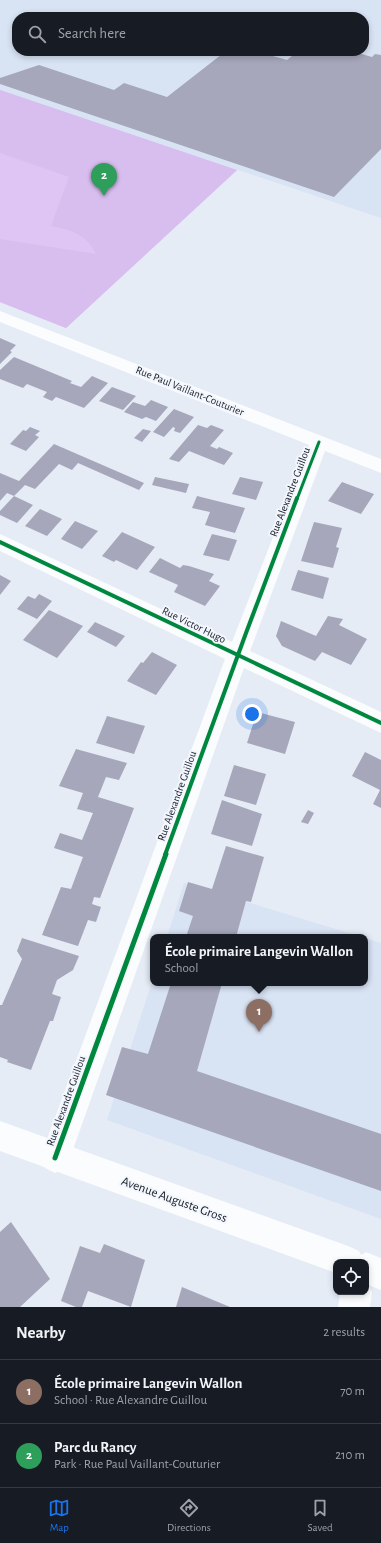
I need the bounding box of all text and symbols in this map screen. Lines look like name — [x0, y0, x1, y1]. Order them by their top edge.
search box — [12, 12, 369, 56]
icon: search — [26, 23, 48, 45]
text: Search here — [58, 26, 126, 41]
pin: 2 — [91, 163, 117, 196]
street label: Rue Paul Vaillant-Couturier — [134, 364, 246, 418]
street label: Rue Alexandre Guillou — [268, 445, 312, 538]
street label: Rue Victor Hugo — [160, 605, 228, 645]
your location — [242, 704, 262, 724]
street label: Rue Alexandre Guillou — [156, 749, 199, 842]
popup — [150, 934, 368, 986]
text: École primaire Langevin Wallon — [165, 944, 353, 959]
text: School — [165, 962, 198, 975]
pin: 1 — [246, 999, 272, 1032]
street label: Rue Alexandre Guillou — [45, 1054, 88, 1147]
street label: Avenue Auguste Gross — [119, 1175, 229, 1225]
map controls — [333, 1259, 369, 1295]
button: locate — [333, 1259, 369, 1295]
text: Nearby — [16, 1324, 66, 1341]
text: 2 results — [323, 1326, 365, 1339]
text: École primaire Langevin Wallon — [54, 1376, 242, 1391]
text: 1 — [27, 1385, 31, 1398]
text: 70 m — [340, 1385, 365, 1398]
text: School · Rue Alexandre Guillou — [54, 1394, 207, 1407]
text: Parc du Rancy — [54, 1440, 137, 1455]
text: 2 — [26, 1449, 32, 1462]
text: 210 m — [335, 1449, 365, 1462]
text: Park · Rue Paul Vaillant-Couturier — [54, 1458, 220, 1471]
tab: Map — [48, 1497, 70, 1534]
tab: Directions — [167, 1497, 211, 1534]
tab: Saved — [307, 1497, 333, 1534]

